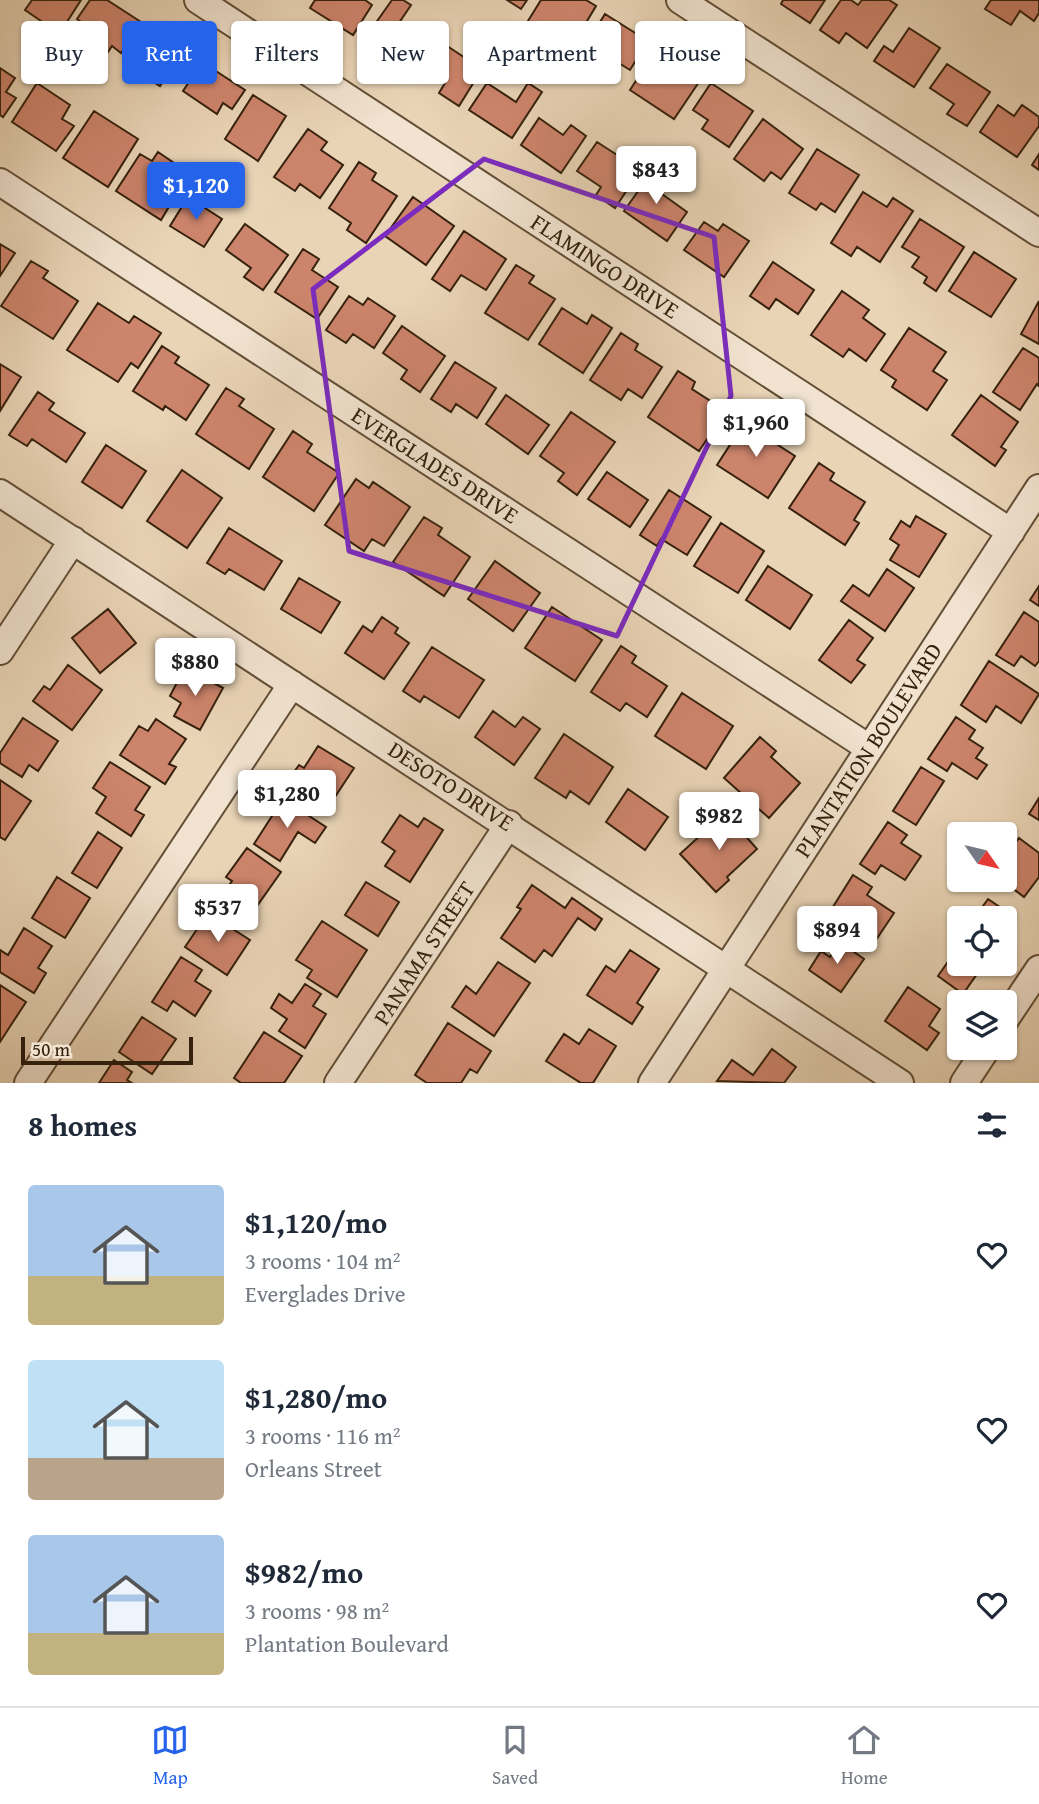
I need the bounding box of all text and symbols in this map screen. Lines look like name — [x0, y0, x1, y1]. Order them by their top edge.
chip: Buy — [21, 21, 108, 84]
chip: Rent — [122, 21, 217, 84]
chip: Filters — [231, 21, 343, 84]
chip: New — [357, 21, 449, 84]
chip: Apartment — [463, 21, 621, 84]
chip: House — [635, 21, 745, 84]
pin: $843 — [615, 146, 697, 206]
text: $843 — [632, 152, 680, 185]
pin: $1,120 — [139, 162, 253, 222]
text: $1,120 — [163, 168, 229, 201]
street label: FLAMINGO DRIVE — [525, 205, 686, 326]
street label: EVERGLADES DRIVE — [345, 398, 525, 531]
pin: $1,960 — [699, 400, 813, 459]
text: $1,960 — [723, 405, 789, 438]
street label: PLANTATION BOULEVARD — [786, 636, 949, 864]
pin: $880 — [154, 638, 236, 698]
text: $880 — [171, 644, 219, 677]
street label: DESOTO DRIVE — [382, 733, 521, 839]
pin: $1,280 — [230, 770, 344, 830]
text: $1,280 — [254, 776, 320, 809]
pin: $982 — [678, 792, 760, 852]
text: $982 — [695, 798, 743, 831]
north arrow — [947, 822, 1017, 892]
map controls — [947, 822, 1017, 1060]
street label: PANAMA STREET — [365, 874, 482, 1031]
pin: $537 — [177, 884, 259, 944]
text: $537 — [194, 890, 242, 923]
pin: $894 — [796, 906, 878, 966]
button: locate — [947, 906, 1017, 976]
text: $894 — [813, 912, 861, 945]
button: layers — [947, 990, 1017, 1060]
scale bar — [21, 1034, 192, 1066]
text: 50 m — [32, 1035, 70, 1063]
text: 8 homes — [28, 1103, 137, 1147]
icon: filters — [973, 1106, 1011, 1144]
text: $1,120/mo — [245, 1200, 387, 1244]
icon: home — [84, 1213, 168, 1297]
icon: heart — [973, 1236, 1011, 1274]
text: 3 rooms · 104 m² — [245, 1244, 400, 1277]
text: Everglades Drive — [245, 1277, 405, 1310]
text: $1,280/mo — [245, 1375, 387, 1419]
icon: home — [84, 1388, 168, 1472]
icon: heart — [973, 1411, 1011, 1449]
text: 3 rooms · 116 m² — [245, 1419, 400, 1452]
text: Orleans Street — [245, 1452, 382, 1485]
text: $982/mo — [245, 1550, 363, 1594]
icon: home — [84, 1563, 168, 1647]
icon: heart — [973, 1586, 1011, 1624]
text: 3 rooms · 98 m² — [245, 1594, 389, 1627]
text: Plantation Boulevard — [245, 1627, 449, 1660]
tab: Map — [151, 1721, 189, 1791]
tab: Saved — [492, 1721, 538, 1791]
tab: Home — [841, 1721, 888, 1791]

